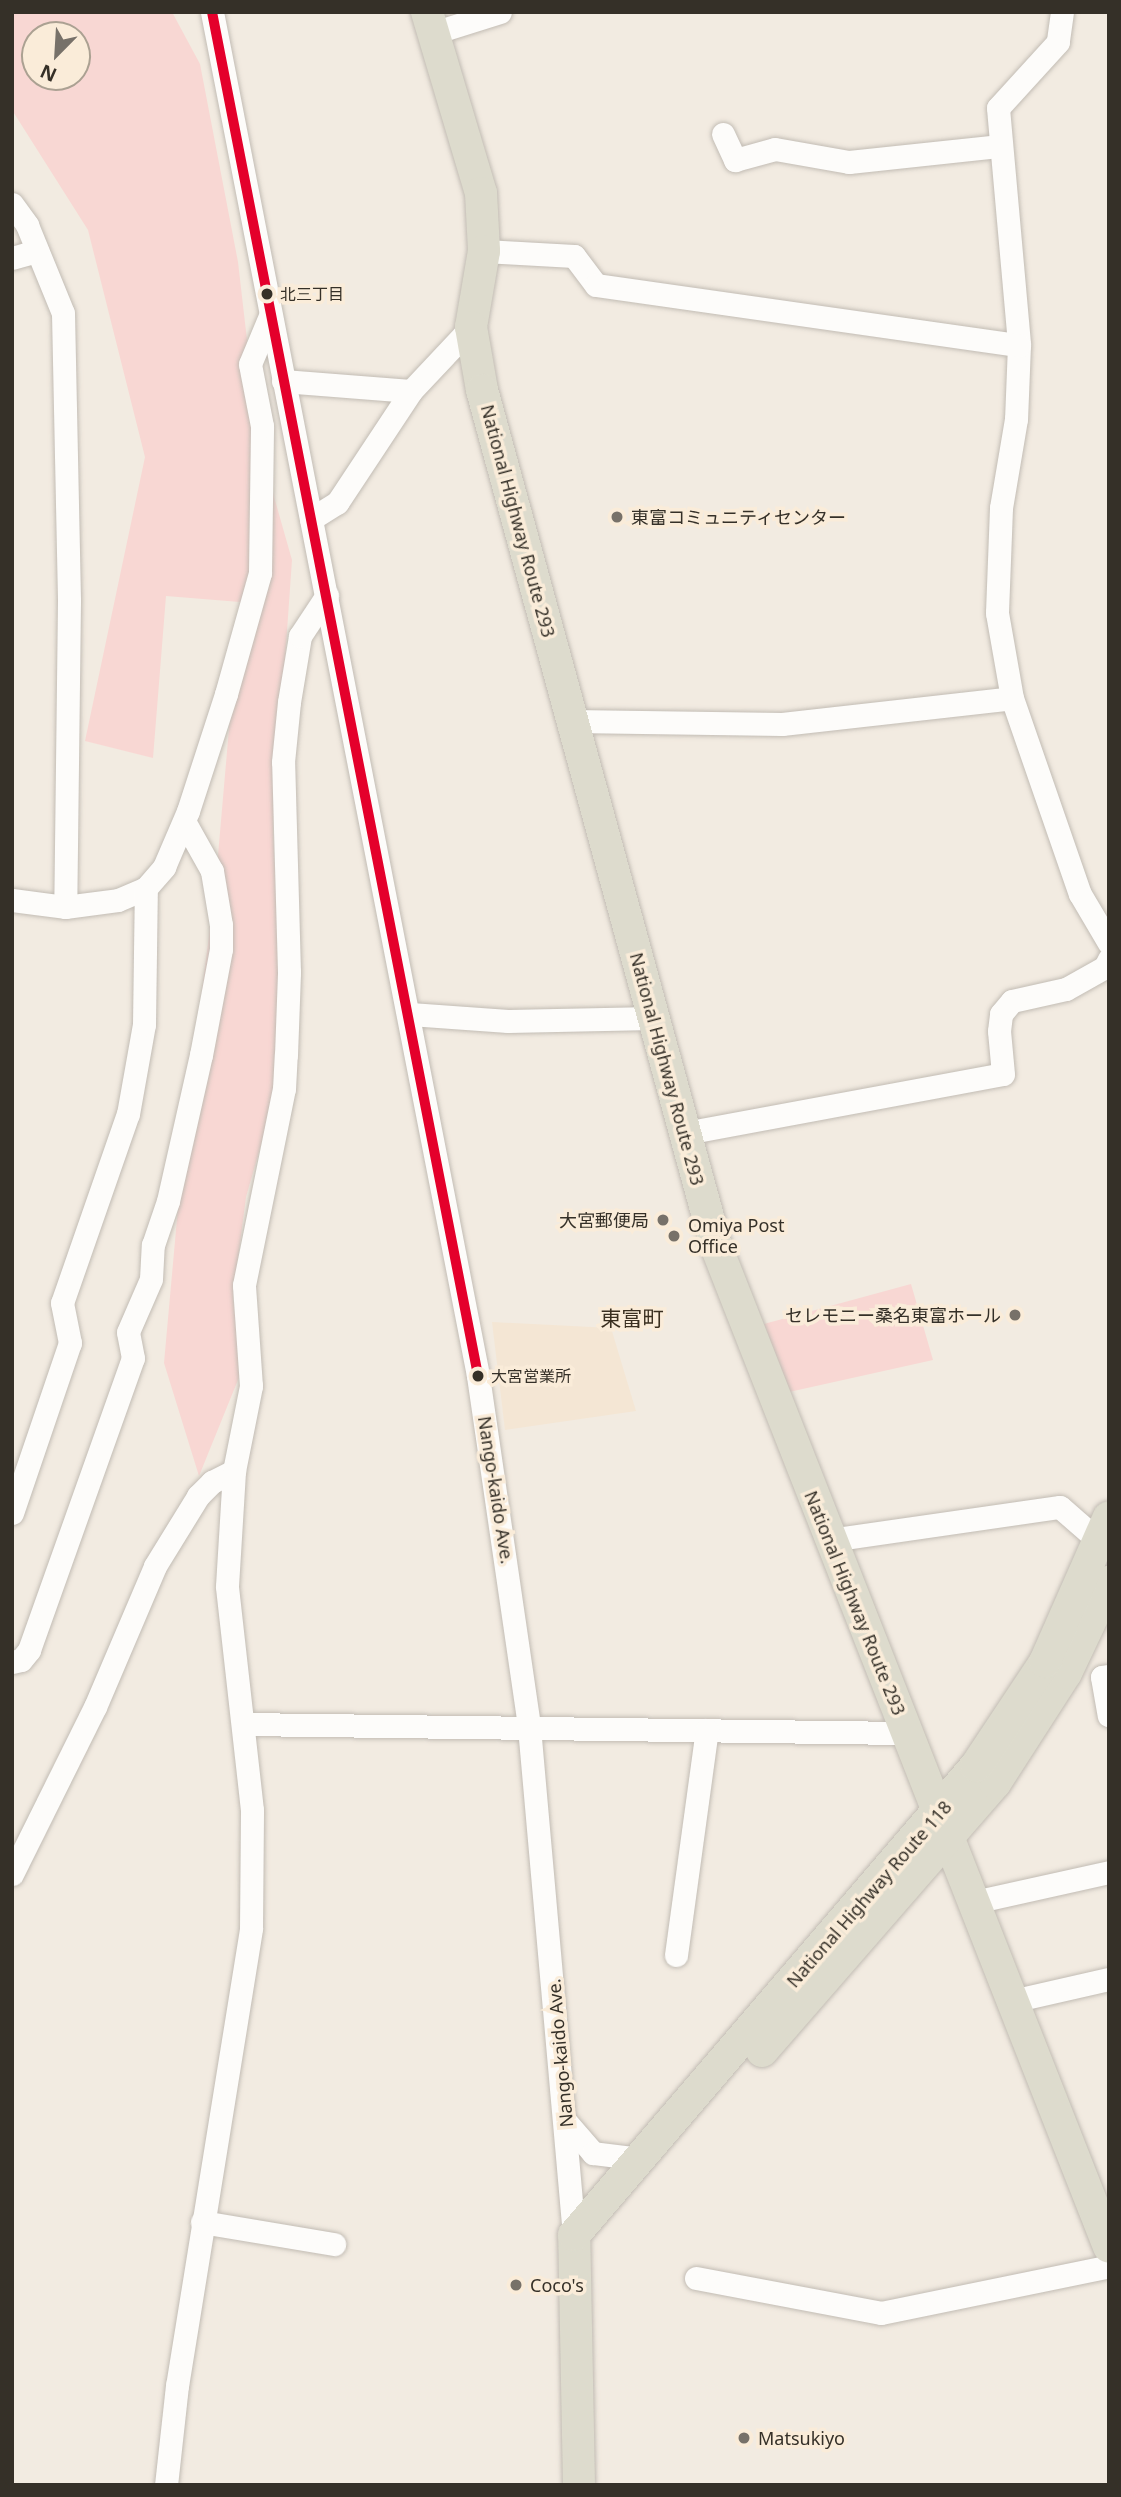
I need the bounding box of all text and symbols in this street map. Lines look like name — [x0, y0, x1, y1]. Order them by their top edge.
north arrow — [21, 21, 91, 91]
text: N — [36, 58, 61, 88]
place label: 北三丁目 — [280, 284, 344, 304]
marker: 北三丁目 — [260, 287, 274, 301]
street label: National Highway Route 293 — [477, 402, 559, 640]
place label: 東富コミュニティセンター — [631, 506, 847, 528]
marker: 東富コミュニティセンター — [609, 509, 625, 525]
street label: National Highway Route 293 — [626, 950, 708, 1188]
place label: 大宮郵便局 — [559, 1209, 649, 1231]
marker: 大宮郵便局 — [655, 1212, 671, 1228]
place label: Omiya Post Office — [688, 1215, 784, 1258]
marker: Omiya Post Office — [666, 1228, 682, 1244]
place label: セレモニー桑名東富ホール — [785, 1304, 1001, 1326]
district label: 東富町 — [601, 1305, 663, 1331]
marker: セレモニー桑名東富ホール — [1007, 1307, 1023, 1323]
place label: 大宮営業所 — [491, 1366, 571, 1386]
marker: 大宮営業所 — [471, 1369, 485, 1383]
street label: Nango-kaido Ave. — [474, 1415, 518, 1565]
street label: National Highway Route 293 — [800, 1488, 910, 1718]
street label: National Highway Route 118 — [782, 1796, 956, 1992]
street label: Nango-kaido Ave. — [543, 1978, 577, 2128]
place label: Coco's — [530, 2274, 584, 2296]
marker: Coco's — [508, 2277, 524, 2293]
place label: Matsukiyo — [758, 2427, 845, 2449]
marker: Matsukiyo — [736, 2430, 752, 2446]

